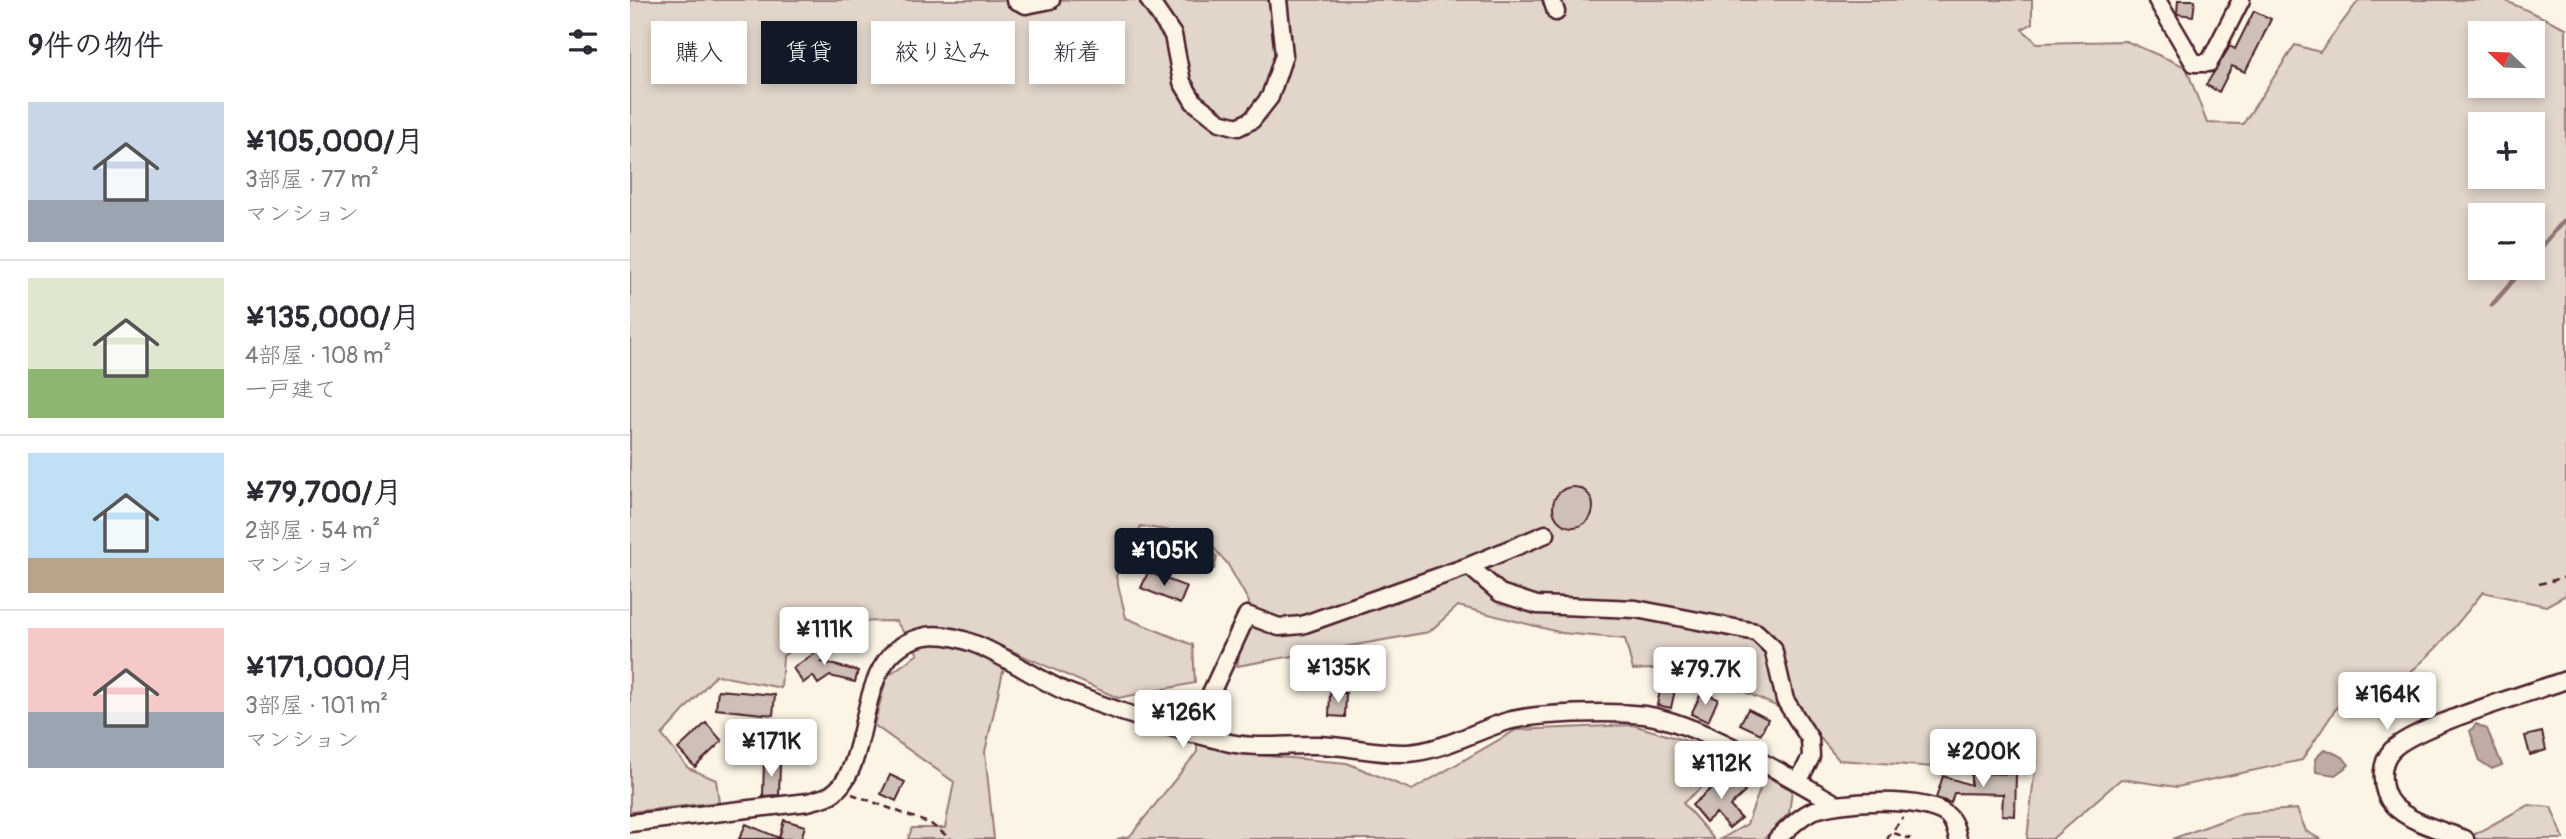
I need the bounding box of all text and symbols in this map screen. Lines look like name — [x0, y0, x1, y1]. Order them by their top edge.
chip: 購入 — [651, 21, 747, 84]
chip: 賃貸 — [761, 21, 857, 84]
chip: 絞り込み — [871, 21, 1015, 84]
chip: 新着 — [1029, 21, 1125, 84]
north arrow — [2468, 21, 2544, 98]
map controls — [2468, 21, 2545, 280]
icon: filters — [564, 23, 602, 61]
text: 9件の物件 — [28, 27, 163, 64]
button: + — [2468, 112, 2545, 189]
text: ¥105,000/月 — [245, 123, 424, 160]
icon: home — [84, 130, 168, 214]
text: 3部屋 · 77 m² — [245, 165, 379, 194]
text: マンション — [245, 199, 359, 228]
button: − — [2468, 203, 2545, 280]
text: ¥135,000/月 — [245, 299, 420, 336]
icon: home — [84, 306, 168, 390]
text: 4部屋 · 108 m² — [245, 341, 391, 370]
text: 一戸建て — [245, 375, 337, 404]
text: ¥79,700/月 — [245, 474, 402, 511]
icon: home — [84, 481, 168, 565]
text: 2部屋 · 54 m² — [245, 516, 380, 545]
pin: ¥105K — [1115, 528, 1213, 588]
text: ¥105K — [1131, 536, 1198, 565]
text: マンション — [245, 550, 359, 579]
pin: ¥111K — [775, 608, 873, 667]
text: ¥111K — [796, 615, 852, 644]
pin: ¥135K — [1289, 646, 1387, 705]
pin: ¥79.7K — [1648, 648, 1762, 707]
text: ¥171,000/月 — [245, 649, 415, 686]
text: ¥135K — [1306, 653, 1370, 682]
text: ¥79.7K — [1669, 655, 1741, 684]
icon: home — [84, 656, 168, 740]
pin: ¥164K — [2338, 672, 2436, 732]
text: ¥164K — [2354, 680, 2420, 709]
pin: ¥126K — [1134, 690, 1232, 750]
text: 3部屋 · 101 m² — [245, 691, 388, 720]
text: ¥126K — [1150, 698, 1216, 727]
pin: ¥171K — [722, 720, 820, 779]
text: マンション — [245, 725, 359, 754]
text: ¥171K — [741, 727, 801, 756]
pin: ¥200K — [1934, 730, 2032, 789]
text: ¥200K — [1946, 737, 2020, 766]
pin: ¥112K — [1672, 742, 1770, 801]
text: ¥112K — [1691, 749, 1751, 778]

